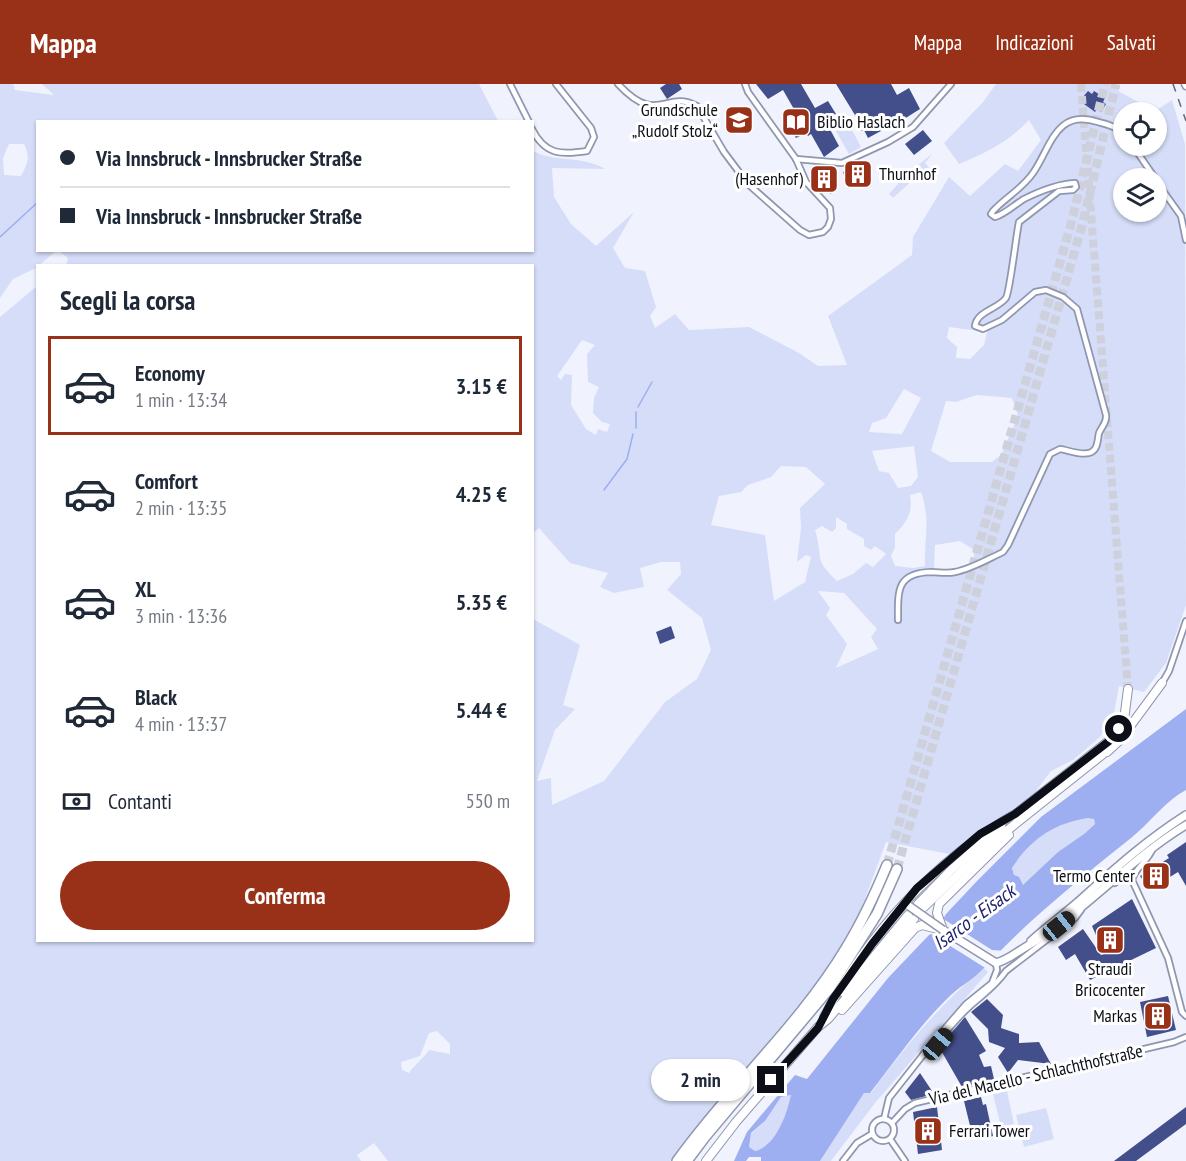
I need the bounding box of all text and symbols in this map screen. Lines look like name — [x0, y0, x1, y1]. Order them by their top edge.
text: Mappa — [30, 24, 97, 61]
text: Mappa — [914, 29, 962, 56]
text: Indicazioni — [995, 29, 1074, 56]
text: Salvati — [1107, 29, 1156, 56]
place label: Grundschule „Rudolf Stolz“ — [632, 98, 718, 142]
map controls — [1113, 102, 1167, 222]
button: locate — [1113, 102, 1167, 156]
school or university icon: Grundschule „Rudolf Stolz“ — [723, 104, 755, 136]
library icon: Biblio Haslach — [780, 106, 812, 138]
place label: Biblio Haslach — [817, 110, 906, 133]
text: Via Innsbruck - Innsbrucker Straße — [96, 144, 362, 172]
building icon: Thurnhof — [842, 158, 874, 190]
place label: Thurnhof — [879, 162, 937, 185]
building icon: (Hasenhof) — [808, 163, 840, 195]
place label: (Hasenhof) — [735, 167, 804, 190]
button: layers — [1113, 168, 1167, 222]
text: Via Innsbruck - Innsbrucker Straße — [96, 202, 362, 230]
text: Scegli la corsa — [60, 283, 196, 317]
icon: car — [63, 359, 117, 413]
text: Economy — [135, 359, 205, 387]
text: 3.15 € — [456, 372, 507, 400]
text: 1 min · 13:34 — [135, 387, 227, 413]
icon: car — [63, 467, 117, 521]
text: Comfort — [135, 467, 198, 495]
text: 4.25 € — [456, 480, 507, 508]
text: 2 min · 13:35 — [135, 495, 227, 521]
icon: car — [63, 575, 117, 629]
text: XL — [135, 575, 156, 603]
text: 5.35 € — [456, 588, 507, 616]
text: 3 min · 13:36 — [135, 603, 227, 629]
icon: car — [63, 683, 117, 737]
text: Black — [135, 683, 177, 711]
text: 5.44 € — [456, 696, 507, 724]
text: 4 min · 13:37 — [135, 711, 227, 737]
route start — [1105, 715, 1132, 742]
icon: cash — [60, 785, 93, 818]
text: Contanti — [108, 787, 172, 815]
text: 550 m — [466, 788, 510, 814]
building icon: Termo Center — [1140, 860, 1172, 892]
button: Conferma — [60, 861, 510, 930]
place label: Termo Center — [1053, 864, 1135, 887]
water label: Isarco - Eisack — [928, 877, 1022, 956]
car — [1039, 908, 1079, 944]
building icon: Straudi Bricocenter — [1094, 924, 1126, 956]
place label: Straudi Bricocenter — [1075, 957, 1145, 1001]
building icon: Markas — [1142, 1000, 1174, 1032]
place label: Markas — [1093, 1004, 1137, 1027]
car — [920, 1024, 956, 1064]
street label: Via del Macello - Schlachthofstraße — [926, 1039, 1145, 1111]
callout: 2 min — [651, 1059, 750, 1101]
route end — [757, 1066, 784, 1093]
text: 2 min — [680, 1067, 721, 1093]
building icon: Ferrari Tower — [912, 1115, 944, 1147]
place label: Ferrari Tower — [949, 1119, 1030, 1142]

